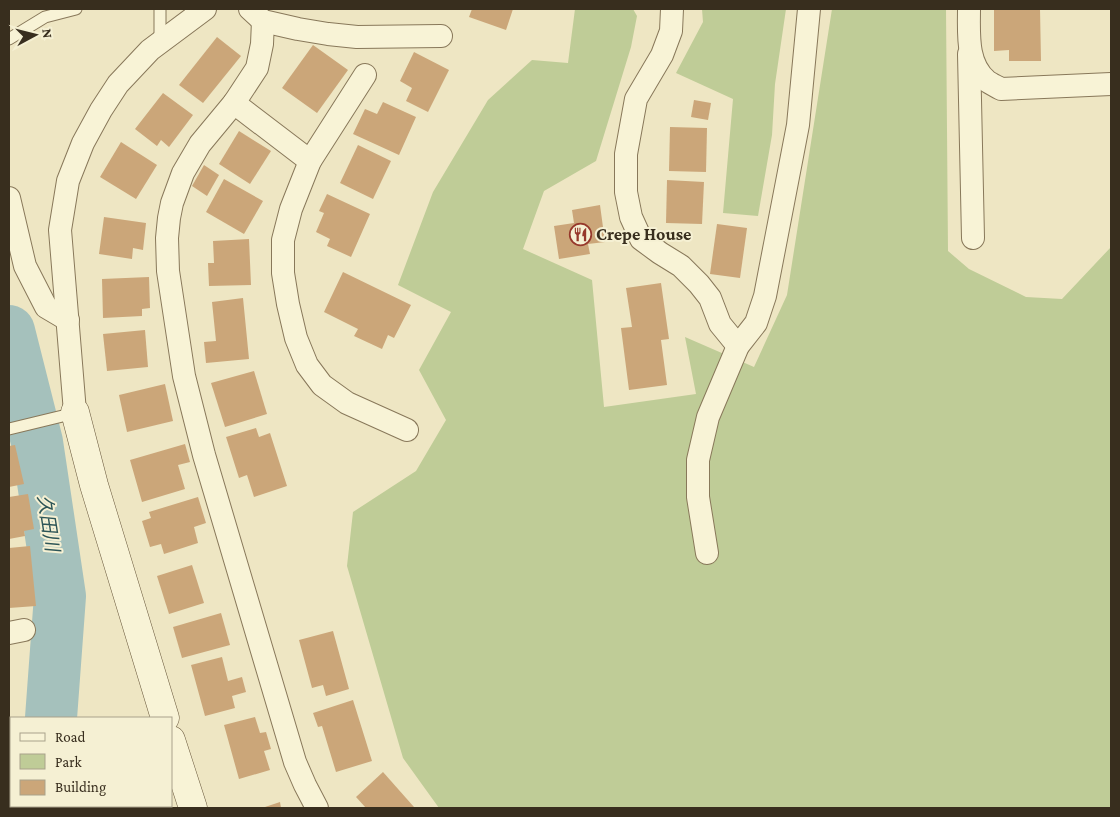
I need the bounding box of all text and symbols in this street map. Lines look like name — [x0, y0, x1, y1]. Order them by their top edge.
north arrow — [10, 10, 60, 60]
text: N — [39, 28, 56, 40]
restaurant icon: Crepe House — [568, 222, 592, 246]
place label: Crepe House — [596, 224, 691, 244]
water label: 久田川 — [34, 493, 64, 555]
legend — [10, 717, 172, 807]
text: Road — [55, 729, 86, 745]
text: Park — [55, 754, 82, 770]
text: Building — [55, 779, 106, 796]

